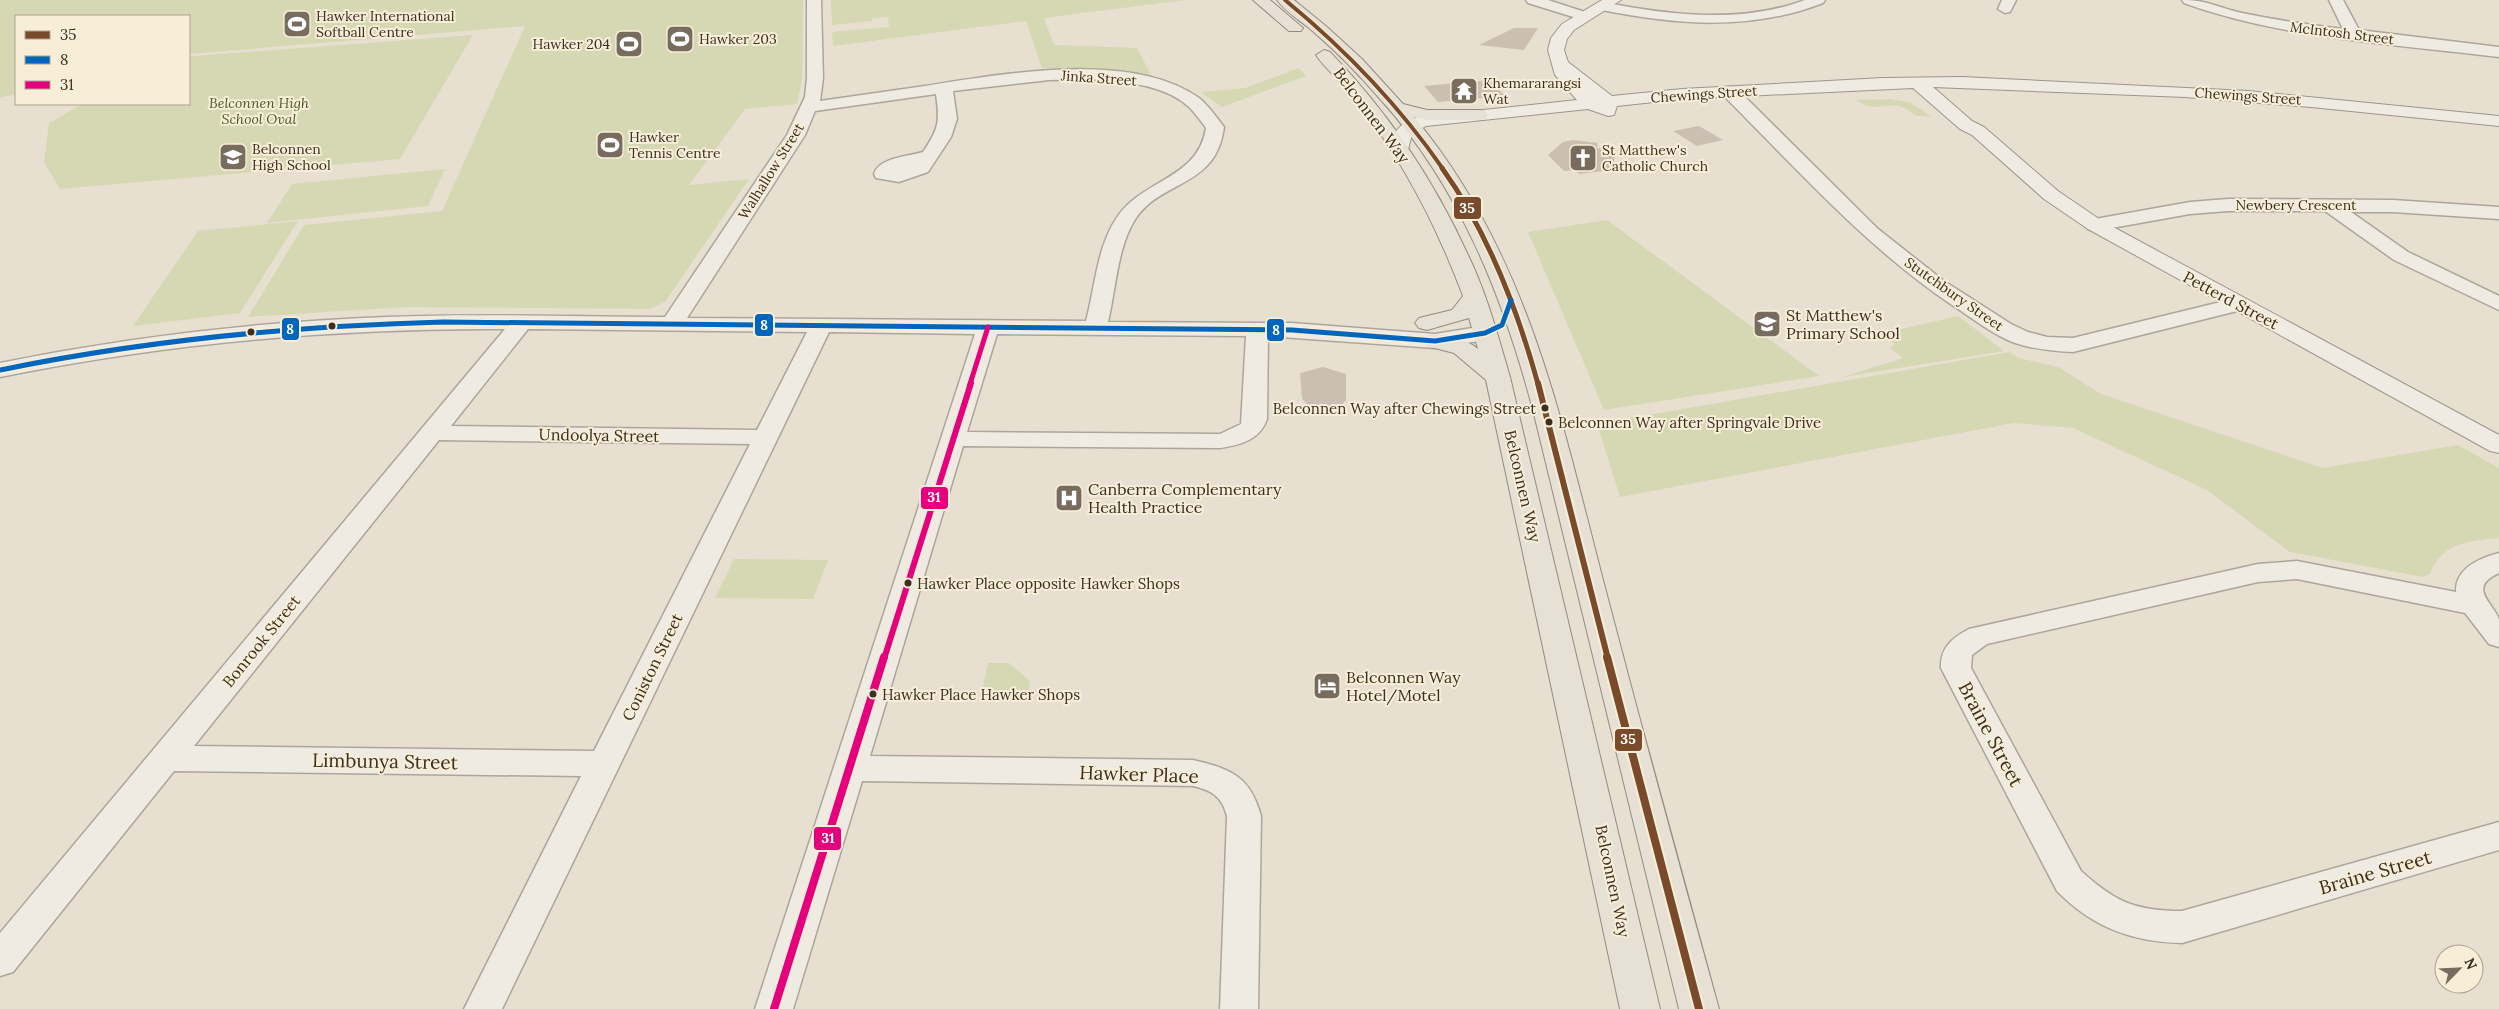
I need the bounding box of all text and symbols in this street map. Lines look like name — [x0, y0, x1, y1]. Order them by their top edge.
place label: Hawker International Softball Centre — [316, 7, 455, 41]
sports icon: Hawker International Softball Centre — [282, 9, 312, 39]
legend — [15, 15, 190, 105]
street label: McIntosh Street — [2289, 18, 2396, 48]
sports icon: Hawker 203 — [665, 24, 695, 54]
text: 35 — [60, 25, 77, 44]
sports icon: Hawker 204 — [614, 29, 644, 59]
place label: Hawker 203 — [699, 30, 777, 48]
place label: Hawker 204 — [532, 35, 610, 53]
text: 8 — [60, 50, 68, 69]
street label: Belconnen Way — [1330, 63, 1415, 167]
street label: Jinka Street — [1060, 66, 1138, 90]
place label: Khemararangsi Wat — [1483, 74, 1581, 108]
text: 31 — [60, 75, 74, 94]
temple icon: Khemararangsi Wat — [1449, 76, 1479, 106]
street label: Chewings Street — [1650, 81, 1759, 107]
street label: Chewings Street — [2194, 83, 2303, 109]
park label: Belconnen High School Oval — [209, 94, 309, 128]
street label: Walhallow Street — [734, 119, 808, 223]
place label: Hawker Tennis Centre — [629, 128, 721, 162]
sports icon: Hawker Tennis Centre — [595, 130, 625, 160]
place label: Belconnen High School — [252, 140, 331, 174]
place label: St Matthew's Catholic Church — [1602, 141, 1708, 175]
school or university icon: Belconnen High School — [218, 142, 248, 172]
church icon: St Matthew's Catholic Church — [1568, 143, 1598, 173]
line badge: 35 — [1453, 196, 1482, 220]
street label: Newbery Crescent — [2236, 196, 2357, 214]
text: 35 — [1459, 199, 1475, 217]
street label: Stutchbury Street — [1901, 253, 2007, 335]
street label: Petterd Street — [2180, 266, 2283, 334]
place label: St Matthew's Primary School — [1786, 305, 1900, 343]
school or university icon: St Matthew's Primary School — [1752, 309, 1782, 339]
line badge: 8 — [754, 313, 774, 337]
text: 8 — [760, 316, 768, 334]
line badge: 8 — [281, 317, 300, 341]
line badge: 8 — [1266, 318, 1285, 342]
text: 8 — [286, 320, 294, 338]
unlabelled marker — [327, 321, 337, 331]
text: 8 — [1272, 321, 1280, 339]
unlabelled marker — [246, 327, 256, 337]
place label: Belconnen Way after Chewings Street — [1273, 399, 1536, 418]
marker: Belconnen Way after Chewings Street — [1540, 403, 1550, 413]
place label: Belconnen Way after Springvale Drive — [1558, 413, 1821, 432]
marker: Belconnen Way after Springvale Drive — [1544, 417, 1554, 427]
street label: Undoolya Street — [539, 424, 660, 446]
street label: Belconnen Way — [1500, 428, 1546, 545]
place label: Canberra Complementary Health Practice — [1088, 479, 1282, 517]
hospital icon: Canberra Complementary Health Practice — [1054, 483, 1084, 513]
line badge: 31 — [920, 486, 949, 510]
text: 31 — [927, 488, 941, 506]
place label: Hawker Place opposite Hawker Shops — [917, 574, 1180, 593]
marker: Hawker Place opposite Hawker Shops — [903, 578, 913, 588]
street label: Bonrook Street — [218, 590, 305, 691]
street label: Coniston Street — [617, 609, 687, 724]
place label: Belconnen Way Hotel/Motel — [1346, 667, 1461, 706]
hotel icon: Belconnen Way Hotel/Motel — [1312, 671, 1342, 701]
street label: Braine Street — [1953, 677, 2029, 791]
place label: Hawker Place Hawker Shops — [882, 685, 1080, 704]
marker: Hawker Place Hawker Shops — [868, 689, 878, 699]
line badge: 35 — [1614, 728, 1643, 752]
text: 35 — [1620, 730, 1636, 748]
street label: Limbunya Street — [312, 748, 459, 774]
street label: Hawker Place — [1079, 760, 1199, 788]
street label: Belconnen Way — [1591, 823, 1635, 940]
line badge: 31 — [813, 826, 842, 851]
text: 31 — [821, 829, 835, 847]
street label: Braine Street — [2316, 844, 2434, 899]
north arrow — [2434, 944, 2484, 994]
text: N — [2460, 955, 2481, 972]

